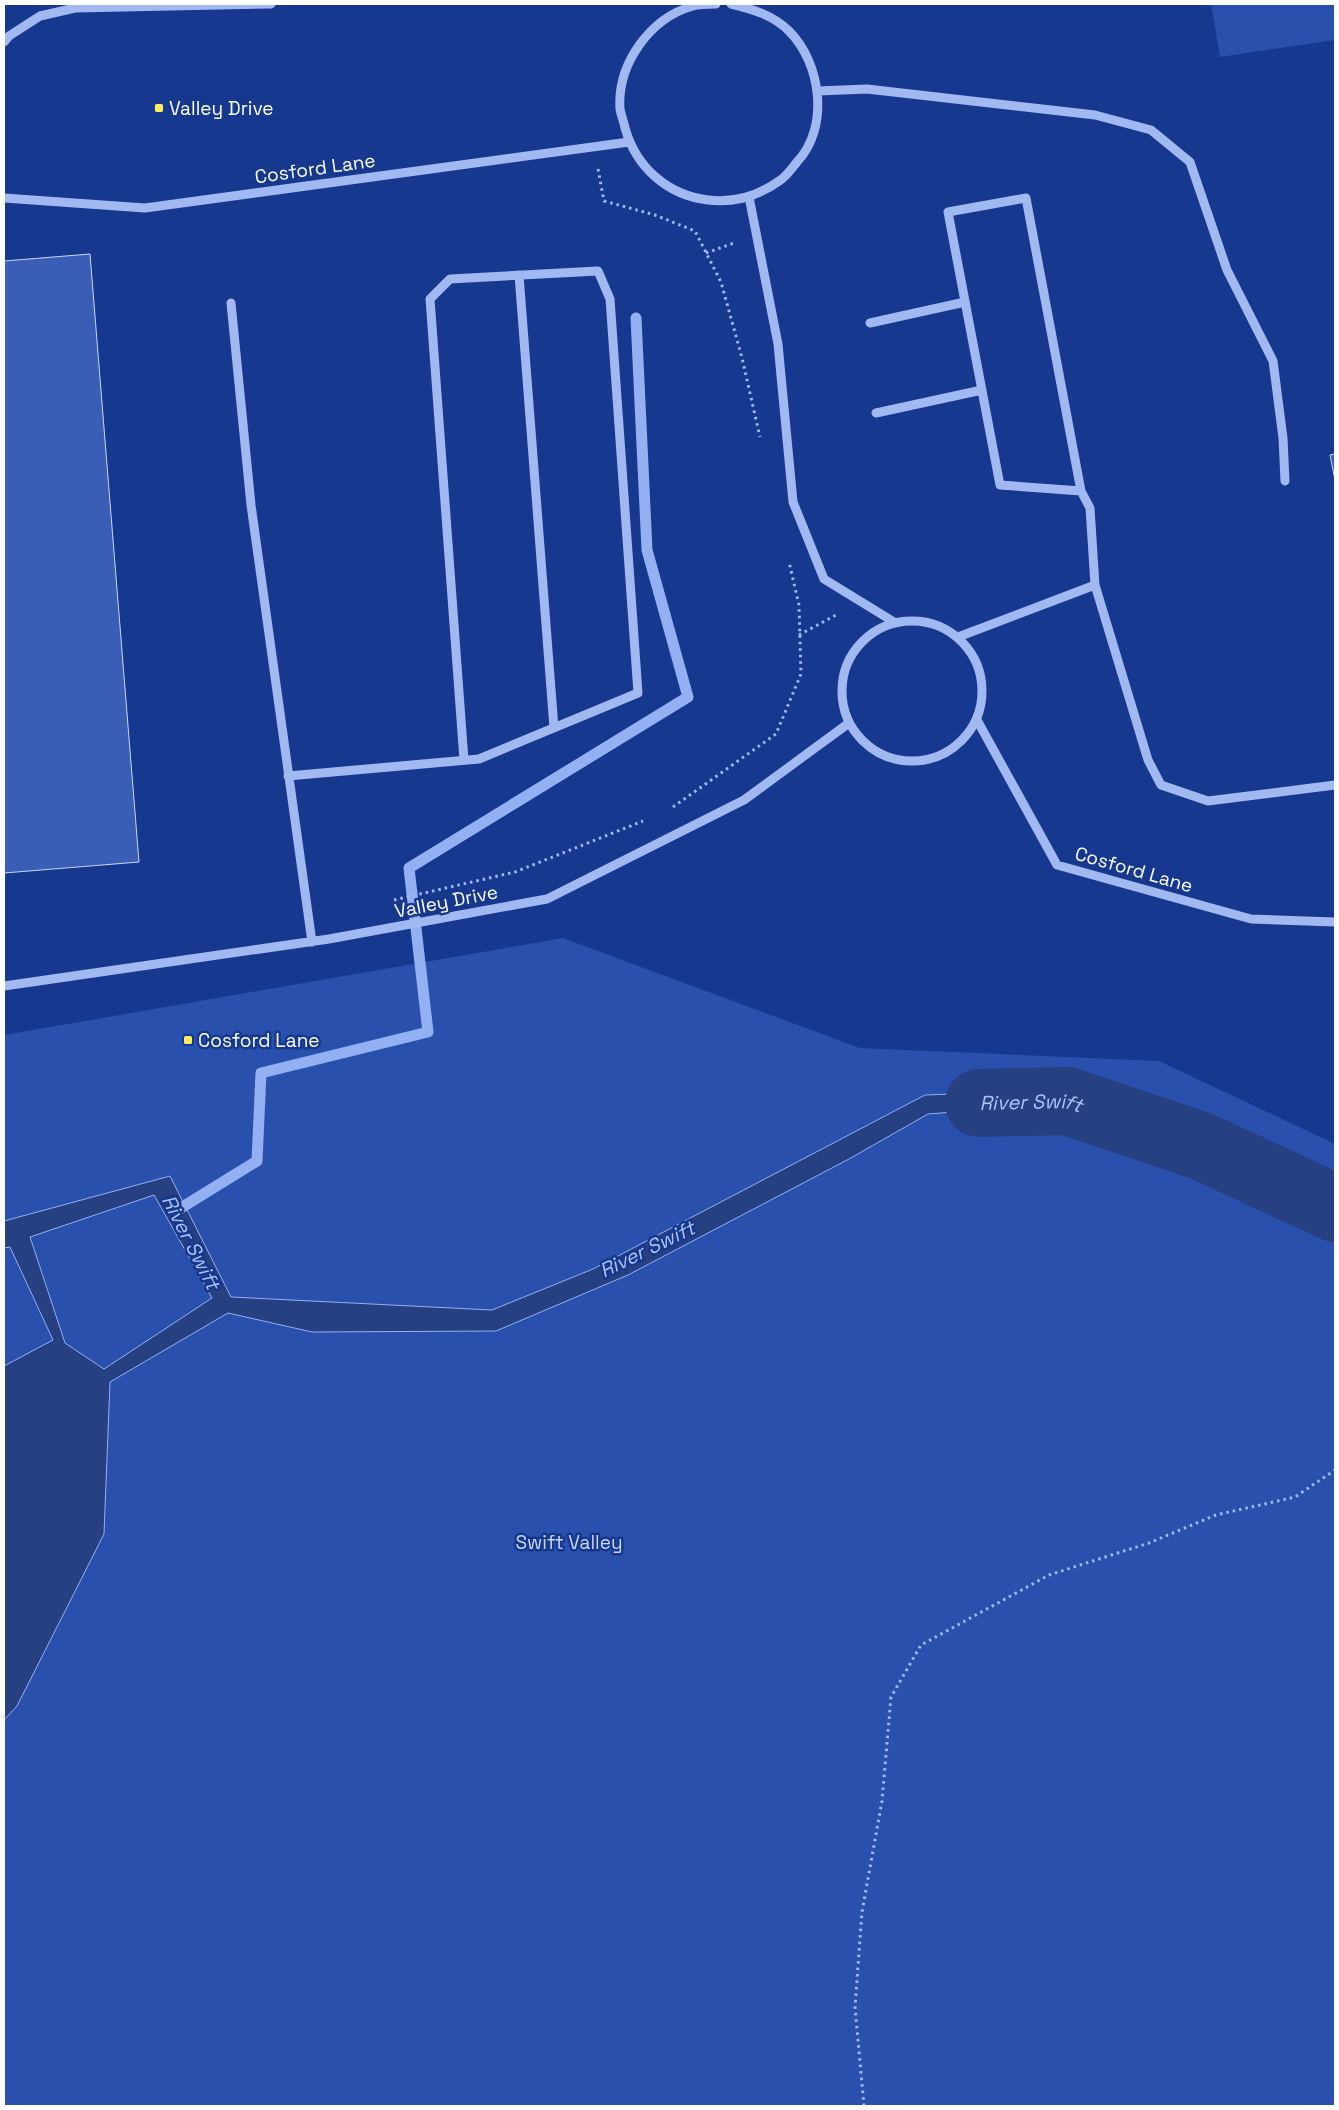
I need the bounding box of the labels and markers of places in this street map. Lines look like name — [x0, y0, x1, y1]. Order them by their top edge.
place label: Valley Drive — [169, 96, 274, 121]
marker: Valley Drive — [153, 102, 165, 114]
place label: Cosford Lane — [198, 1028, 320, 1053]
marker: Cosford Lane — [182, 1034, 194, 1046]

